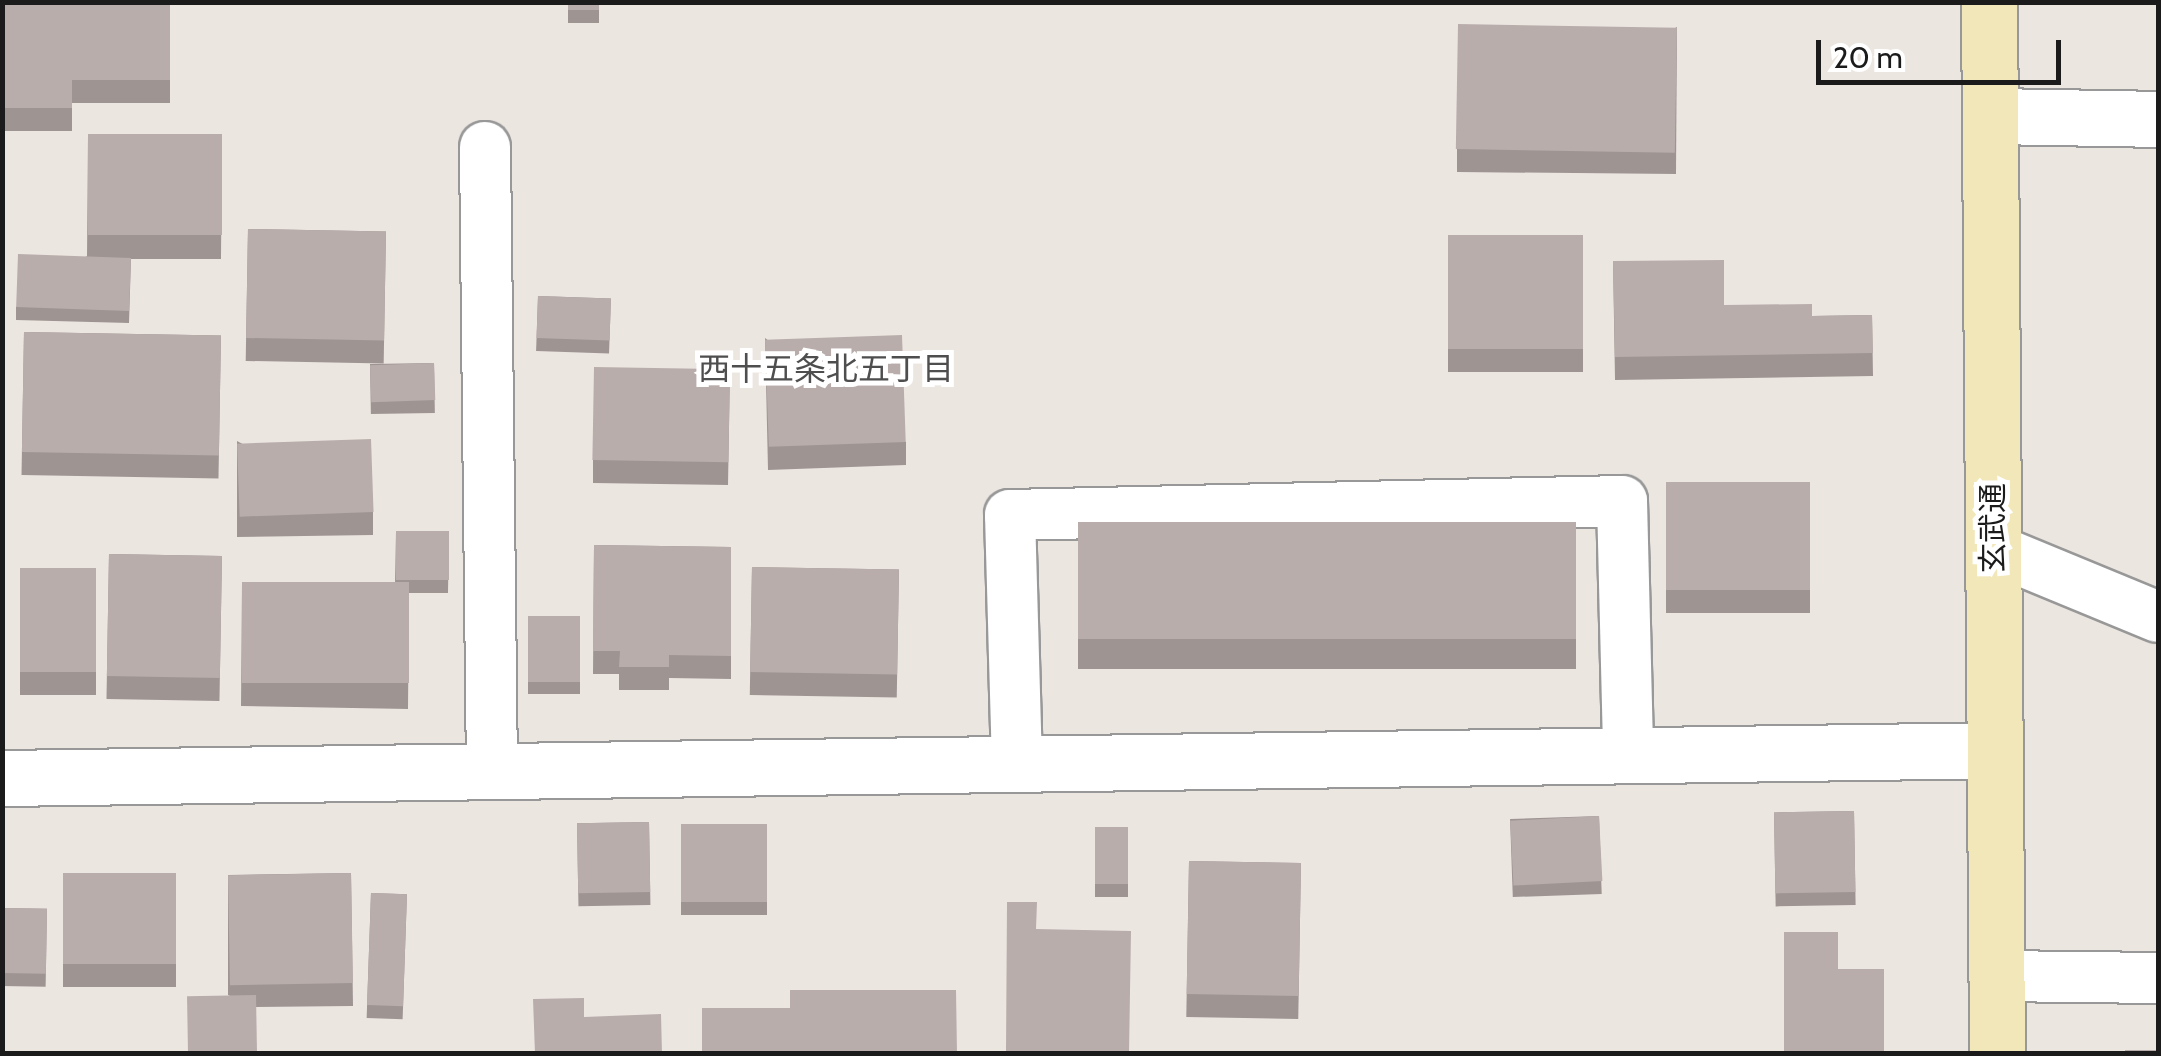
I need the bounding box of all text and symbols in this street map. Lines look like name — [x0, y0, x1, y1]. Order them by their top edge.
scale bar — [1821, 20, 2066, 82]
text: 20 m — [1833, 39, 1903, 76]
district label: 西十五条北五丁目 — [698, 350, 954, 388]
street label: 玄武通 — [1975, 483, 2011, 573]

